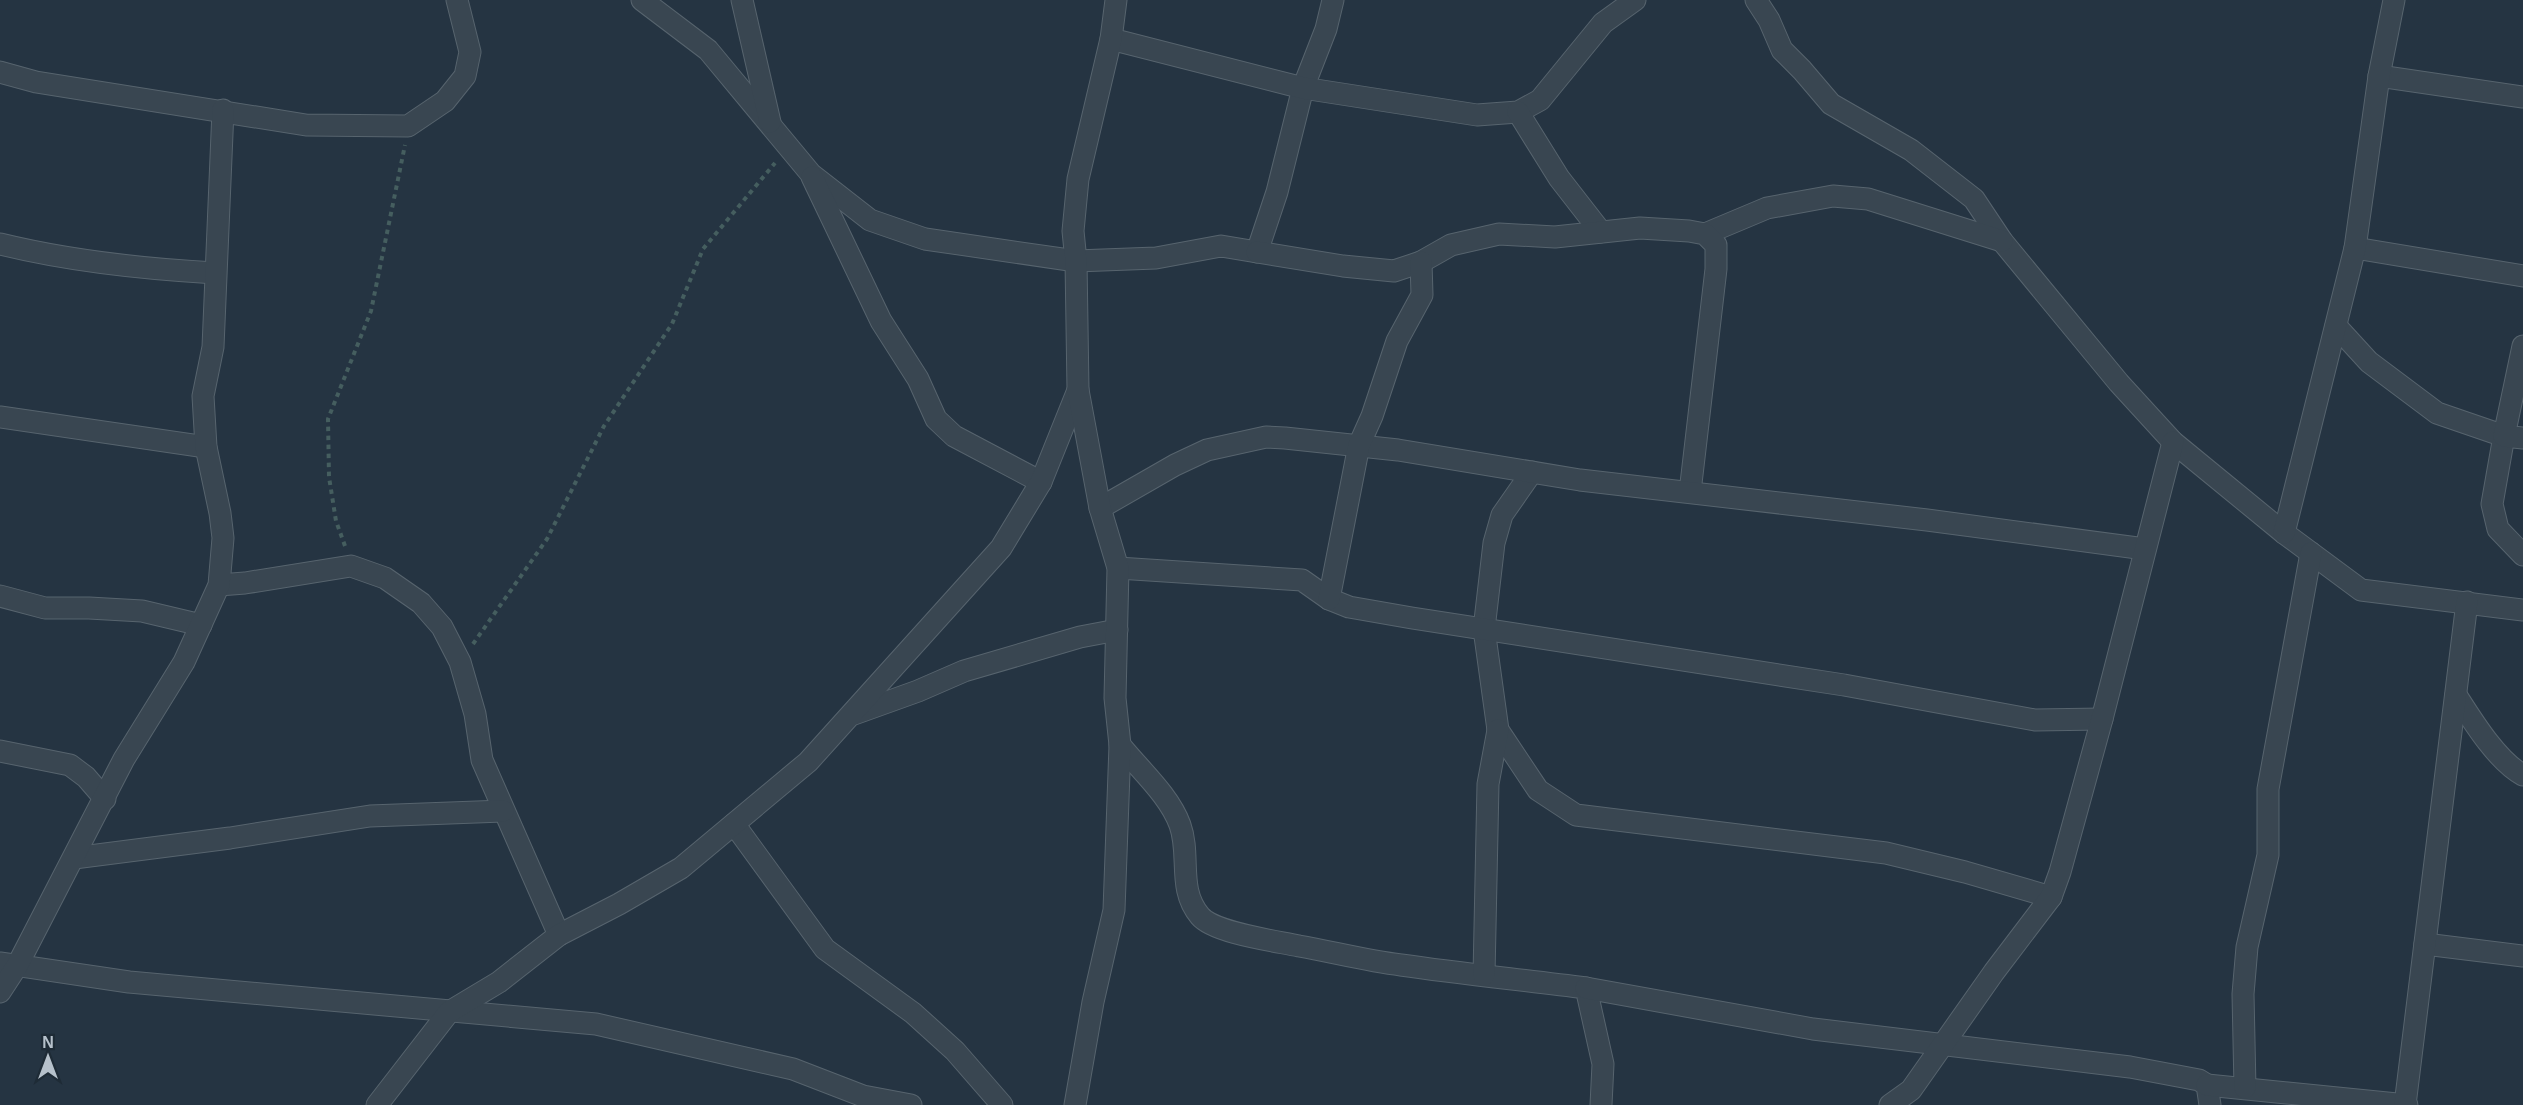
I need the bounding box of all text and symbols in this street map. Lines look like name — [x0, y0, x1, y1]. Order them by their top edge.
north arrow — [18, 1027, 78, 1087]
text: N — [42, 1034, 54, 1051]

